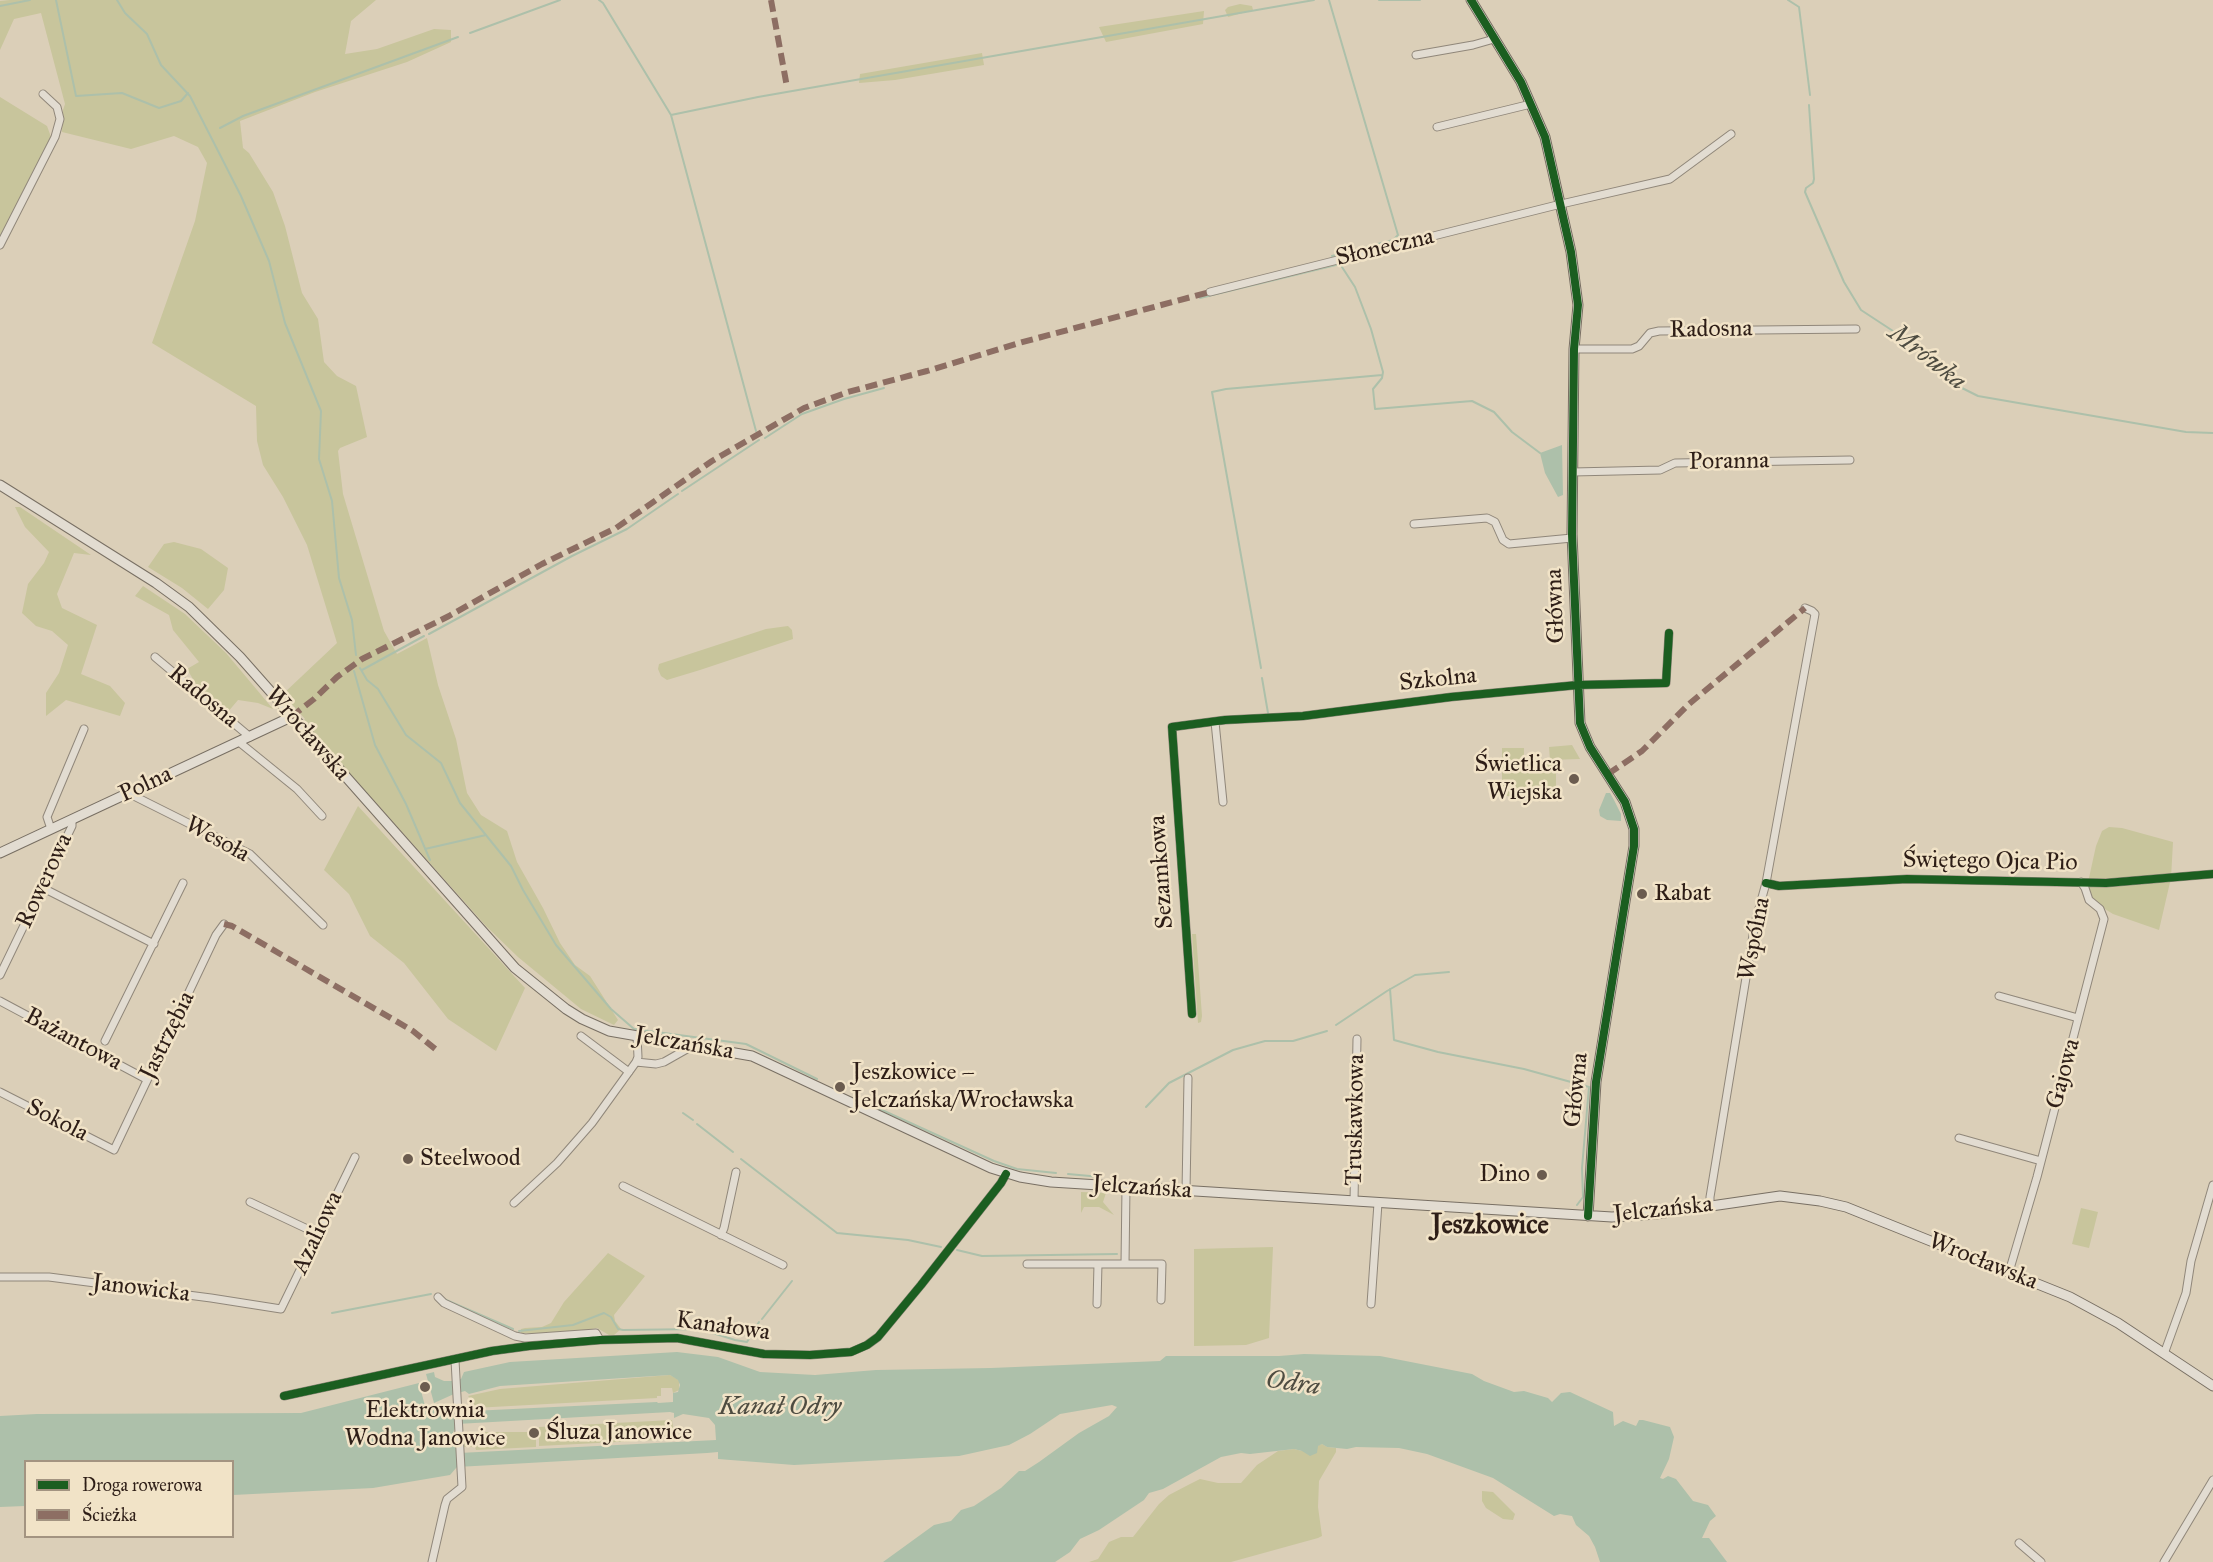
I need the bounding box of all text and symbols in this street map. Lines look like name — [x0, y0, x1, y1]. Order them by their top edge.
street label: Słoneczna — [1333, 223, 1437, 273]
street label: Radosna — [1669, 315, 1753, 345]
water label: Mrówka — [1882, 318, 1972, 398]
street label: Poranna — [1688, 447, 1770, 477]
street label: Główna — [1540, 568, 1572, 644]
street label: Radosna — [162, 659, 244, 735]
street label: Szkolna — [1398, 662, 1478, 698]
street label: Wrocławska — [258, 681, 356, 787]
place label: Świetlica Wiejska — [1474, 751, 1562, 807]
street label: Polna — [115, 760, 177, 810]
marker: Świetlica Wiejska — [1567, 772, 1581, 786]
street label: Wesoła — [180, 811, 254, 869]
street label: Sezamkowa — [1144, 814, 1180, 930]
street label: Rowerowa — [11, 829, 79, 933]
street label: Świętego Ojca Pio — [1902, 846, 2078, 878]
place label: Rabat — [1654, 880, 1711, 908]
marker: Rabat — [1635, 887, 1649, 901]
street label: Wspólna — [1733, 895, 1777, 983]
street label: Jastrzębia — [134, 987, 202, 1085]
street label: Bażantowa — [19, 1002, 127, 1078]
street label: Jelczańska — [632, 1021, 736, 1067]
street label: Gajowa — [2041, 1036, 2087, 1112]
street label: Główna — [1559, 1051, 1595, 1129]
street label: Truskawkowa — [1340, 1054, 1372, 1186]
place label: Jeszkowice – Jelczańska/Wrocławska — [852, 1059, 1074, 1115]
marker: Jeszkowice – Jelczańska/Wrocławska — [833, 1080, 847, 1094]
street label: Sokola — [21, 1093, 93, 1149]
place label: Steelwood — [420, 1145, 521, 1173]
marker: Steelwood — [401, 1152, 415, 1166]
place label: Dino — [1479, 1161, 1530, 1189]
marker: Dino — [1535, 1168, 1549, 1182]
street label: Jelczańska — [1091, 1170, 1193, 1206]
street label: Azaliowa — [286, 1187, 350, 1279]
street label: Jelczańska — [1612, 1190, 1714, 1230]
district label: Jeszkowice — [1431, 1210, 1549, 1242]
street label: Wrocławska — [1924, 1227, 2042, 1297]
street label: Janowicka — [91, 1269, 191, 1309]
street label: Kanałowa — [674, 1306, 772, 1348]
water label: Odra — [1264, 1365, 1322, 1403]
marker: Elektrownia Wodna Janowice — [418, 1380, 432, 1394]
water label: Kanał Odry — [719, 1392, 841, 1424]
place label: Elektrownia Wodna Janowice — [344, 1397, 506, 1453]
place label: Śluza Janowice — [546, 1419, 692, 1447]
marker: Śluza Janowice — [527, 1426, 541, 1440]
legend — [24, 1460, 234, 1538]
text: Droga rowerowa — [82, 1474, 202, 1496]
text: Ścieżka — [82, 1504, 137, 1526]

